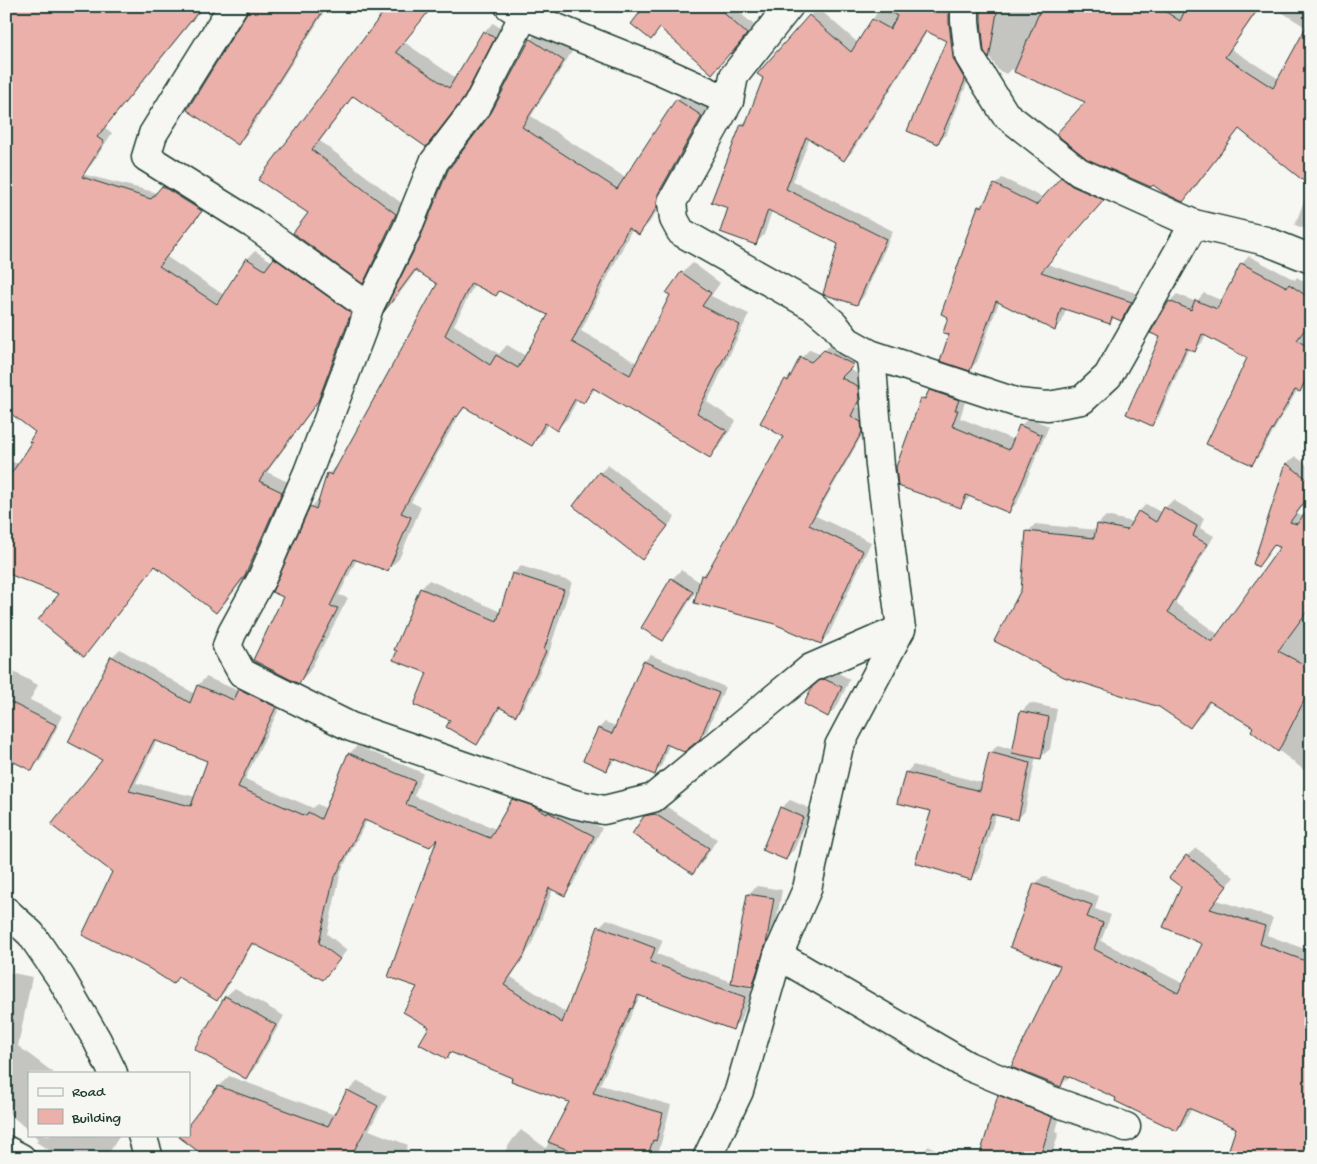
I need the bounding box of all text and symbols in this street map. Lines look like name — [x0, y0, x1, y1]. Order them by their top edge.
legend — [28, 1072, 190, 1136]
text: Road — [72, 1084, 106, 1102]
text: Building — [71, 1110, 121, 1128]

